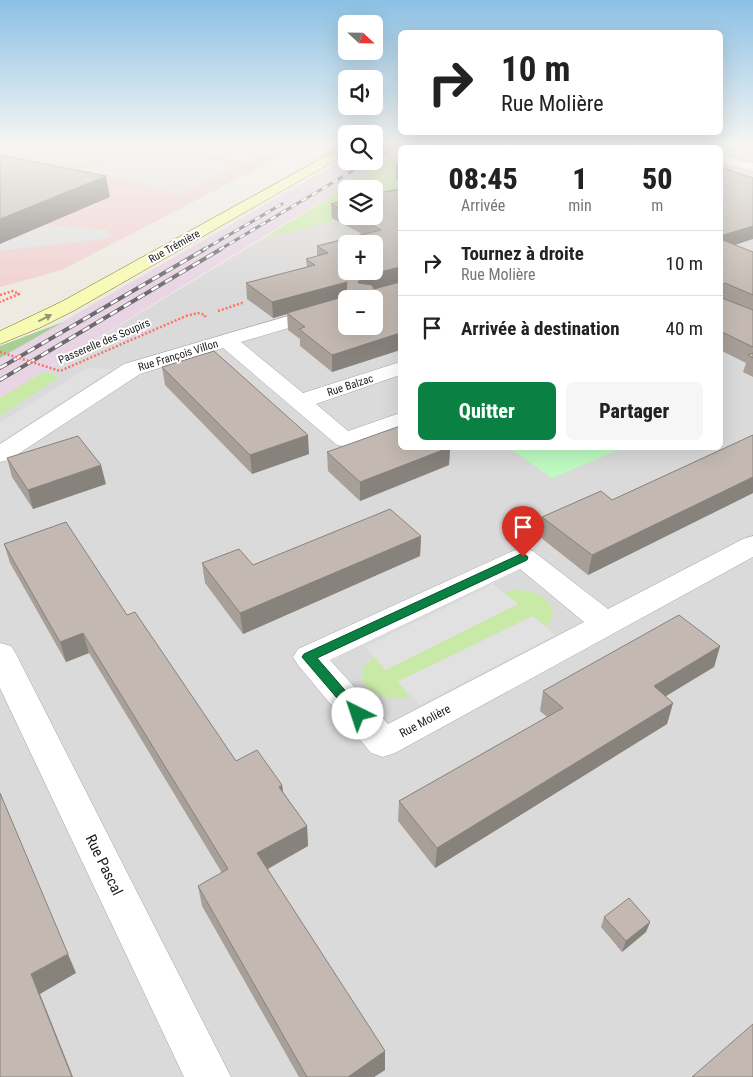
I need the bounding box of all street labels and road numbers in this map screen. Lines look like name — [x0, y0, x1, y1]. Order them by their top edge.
street label: Rue Trémière — [146, 227, 202, 266]
street label: Passerelle des Soupirs — [56, 316, 152, 367]
street label: Rue François Villon — [137, 337, 220, 374]
street label: Rue Balzac — [325, 372, 375, 399]
street label: Rue Molière — [397, 702, 453, 740]
street label: Rue Pascal — [82, 832, 126, 898]

